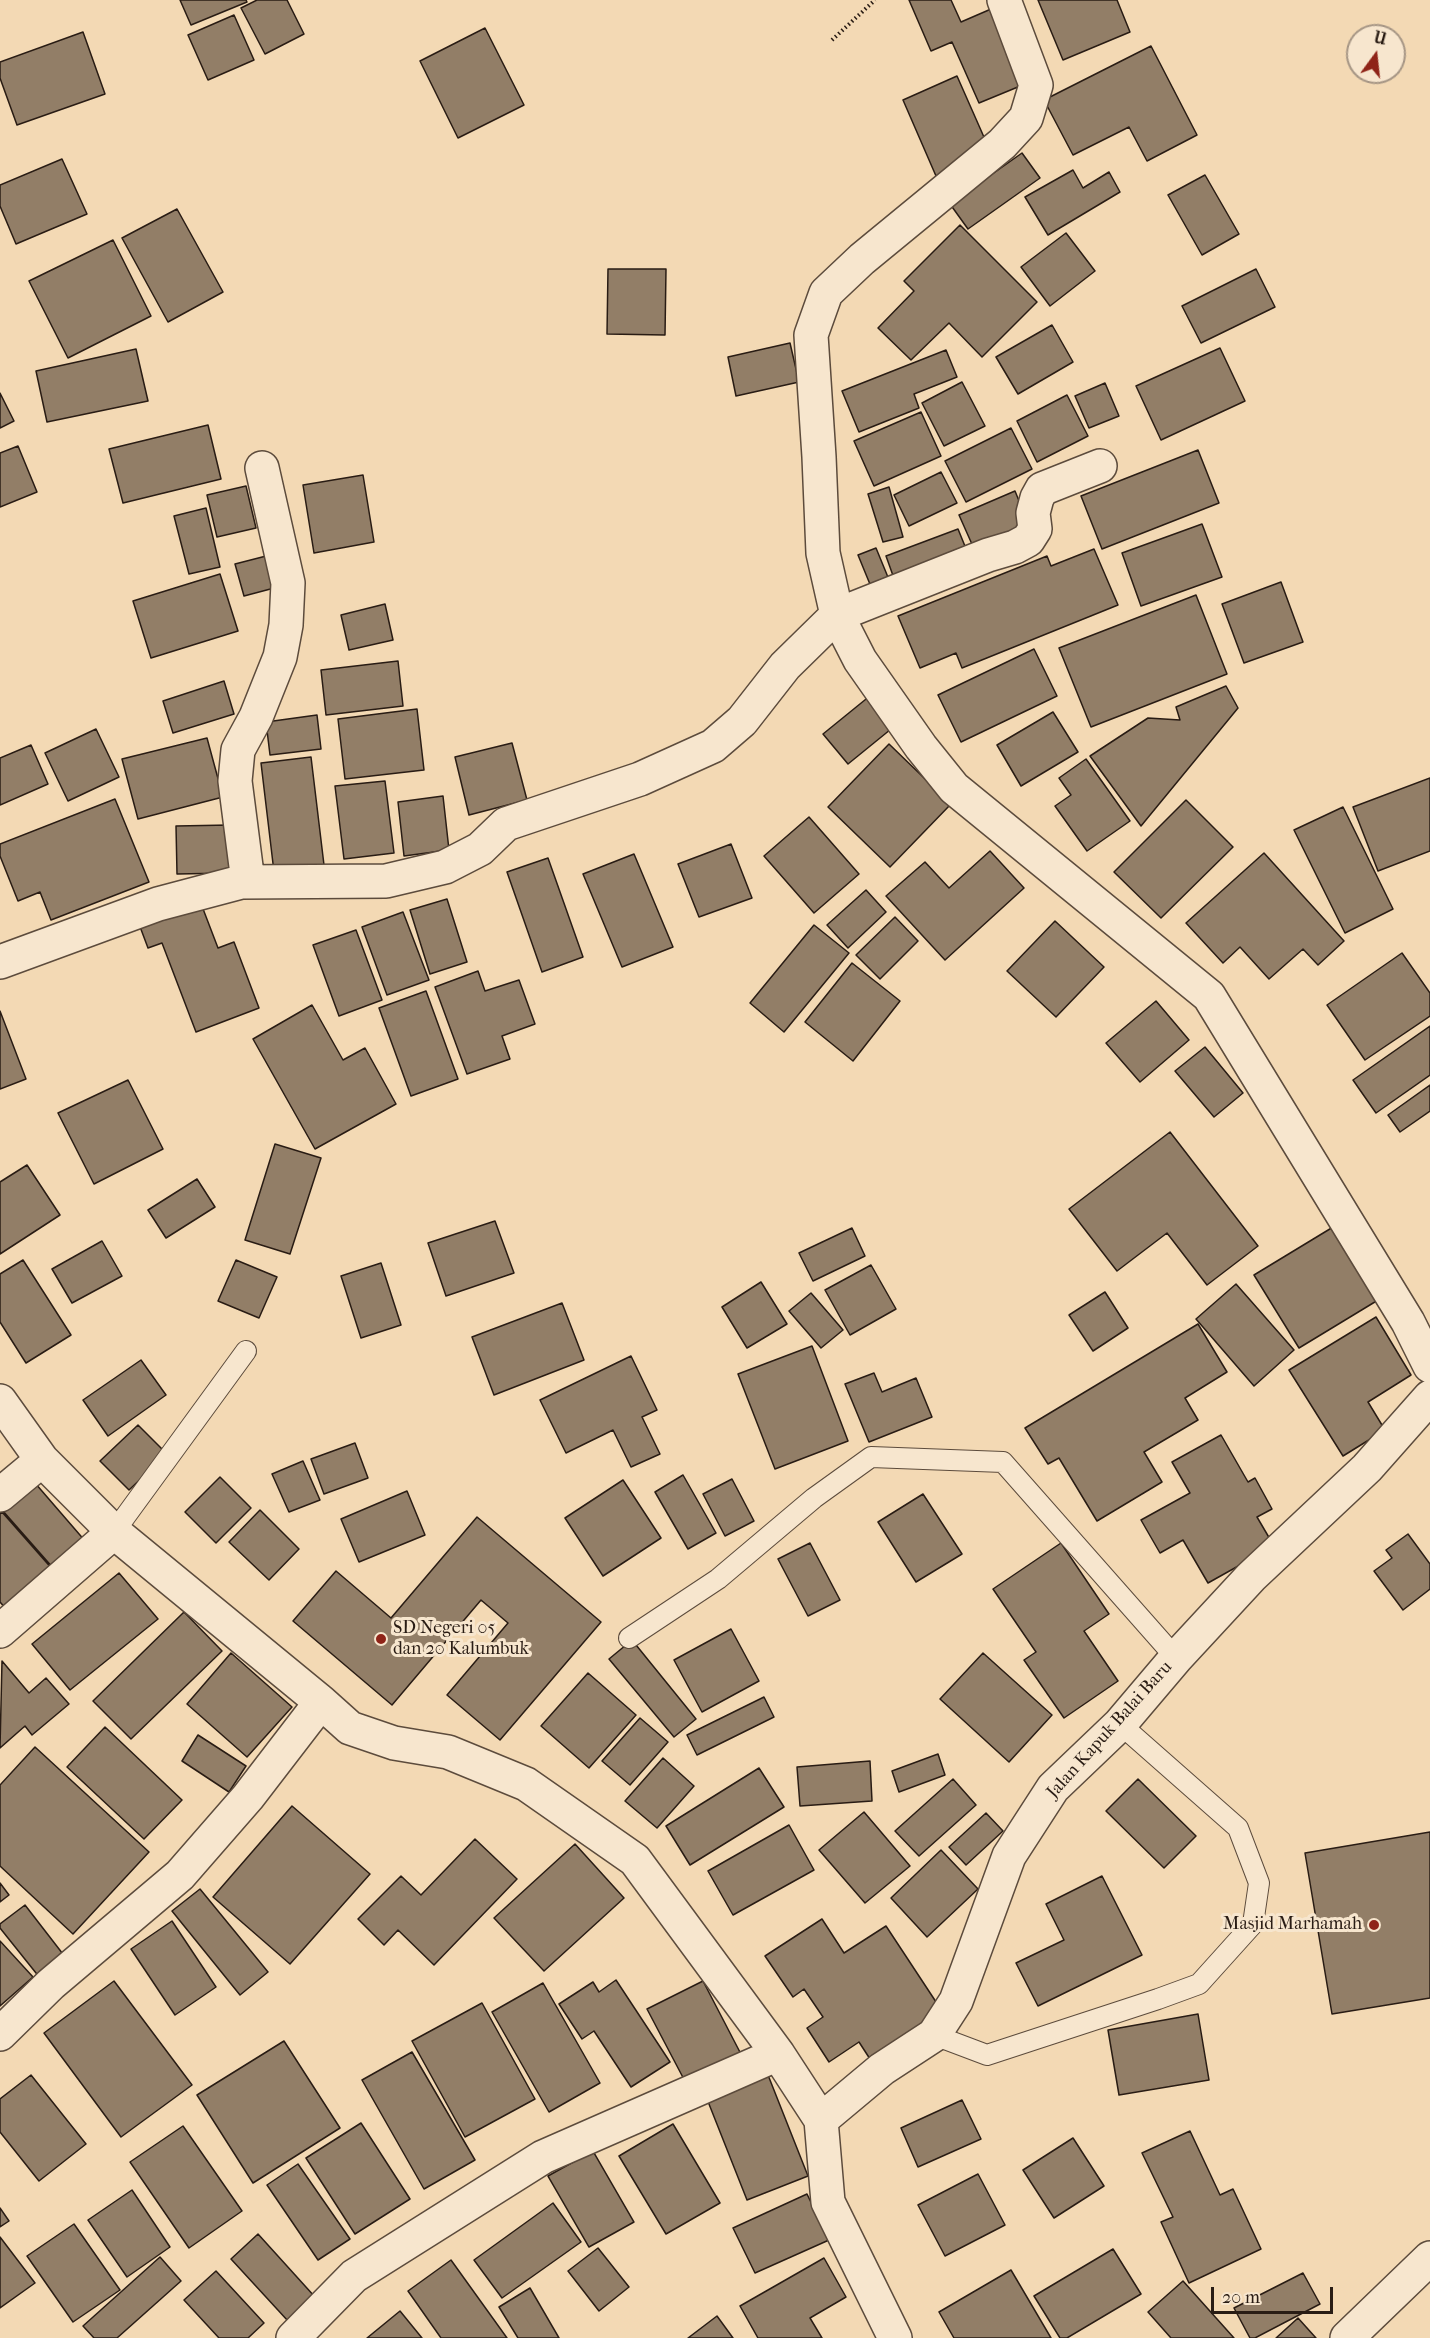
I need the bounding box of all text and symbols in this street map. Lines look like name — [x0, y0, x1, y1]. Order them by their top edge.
north arrow — [1346, 24, 1406, 84]
text: U — [1372, 27, 1389, 49]
place label: SD Negeri 05 dan 20 Kalumbuk — [393, 1618, 529, 1660]
marker: SD Negeri 05 dan 20 Kalumbuk — [374, 1632, 388, 1646]
street label: Jalan Kapuk Balai Baru — [1043, 1657, 1177, 1803]
place label: Masjid Marhamah — [1223, 1914, 1362, 1936]
marker: Masjid Marhamah — [1367, 1918, 1381, 1932]
scale bar — [1214, 2275, 1336, 2313]
text: 20 m — [1222, 2287, 1260, 2308]

